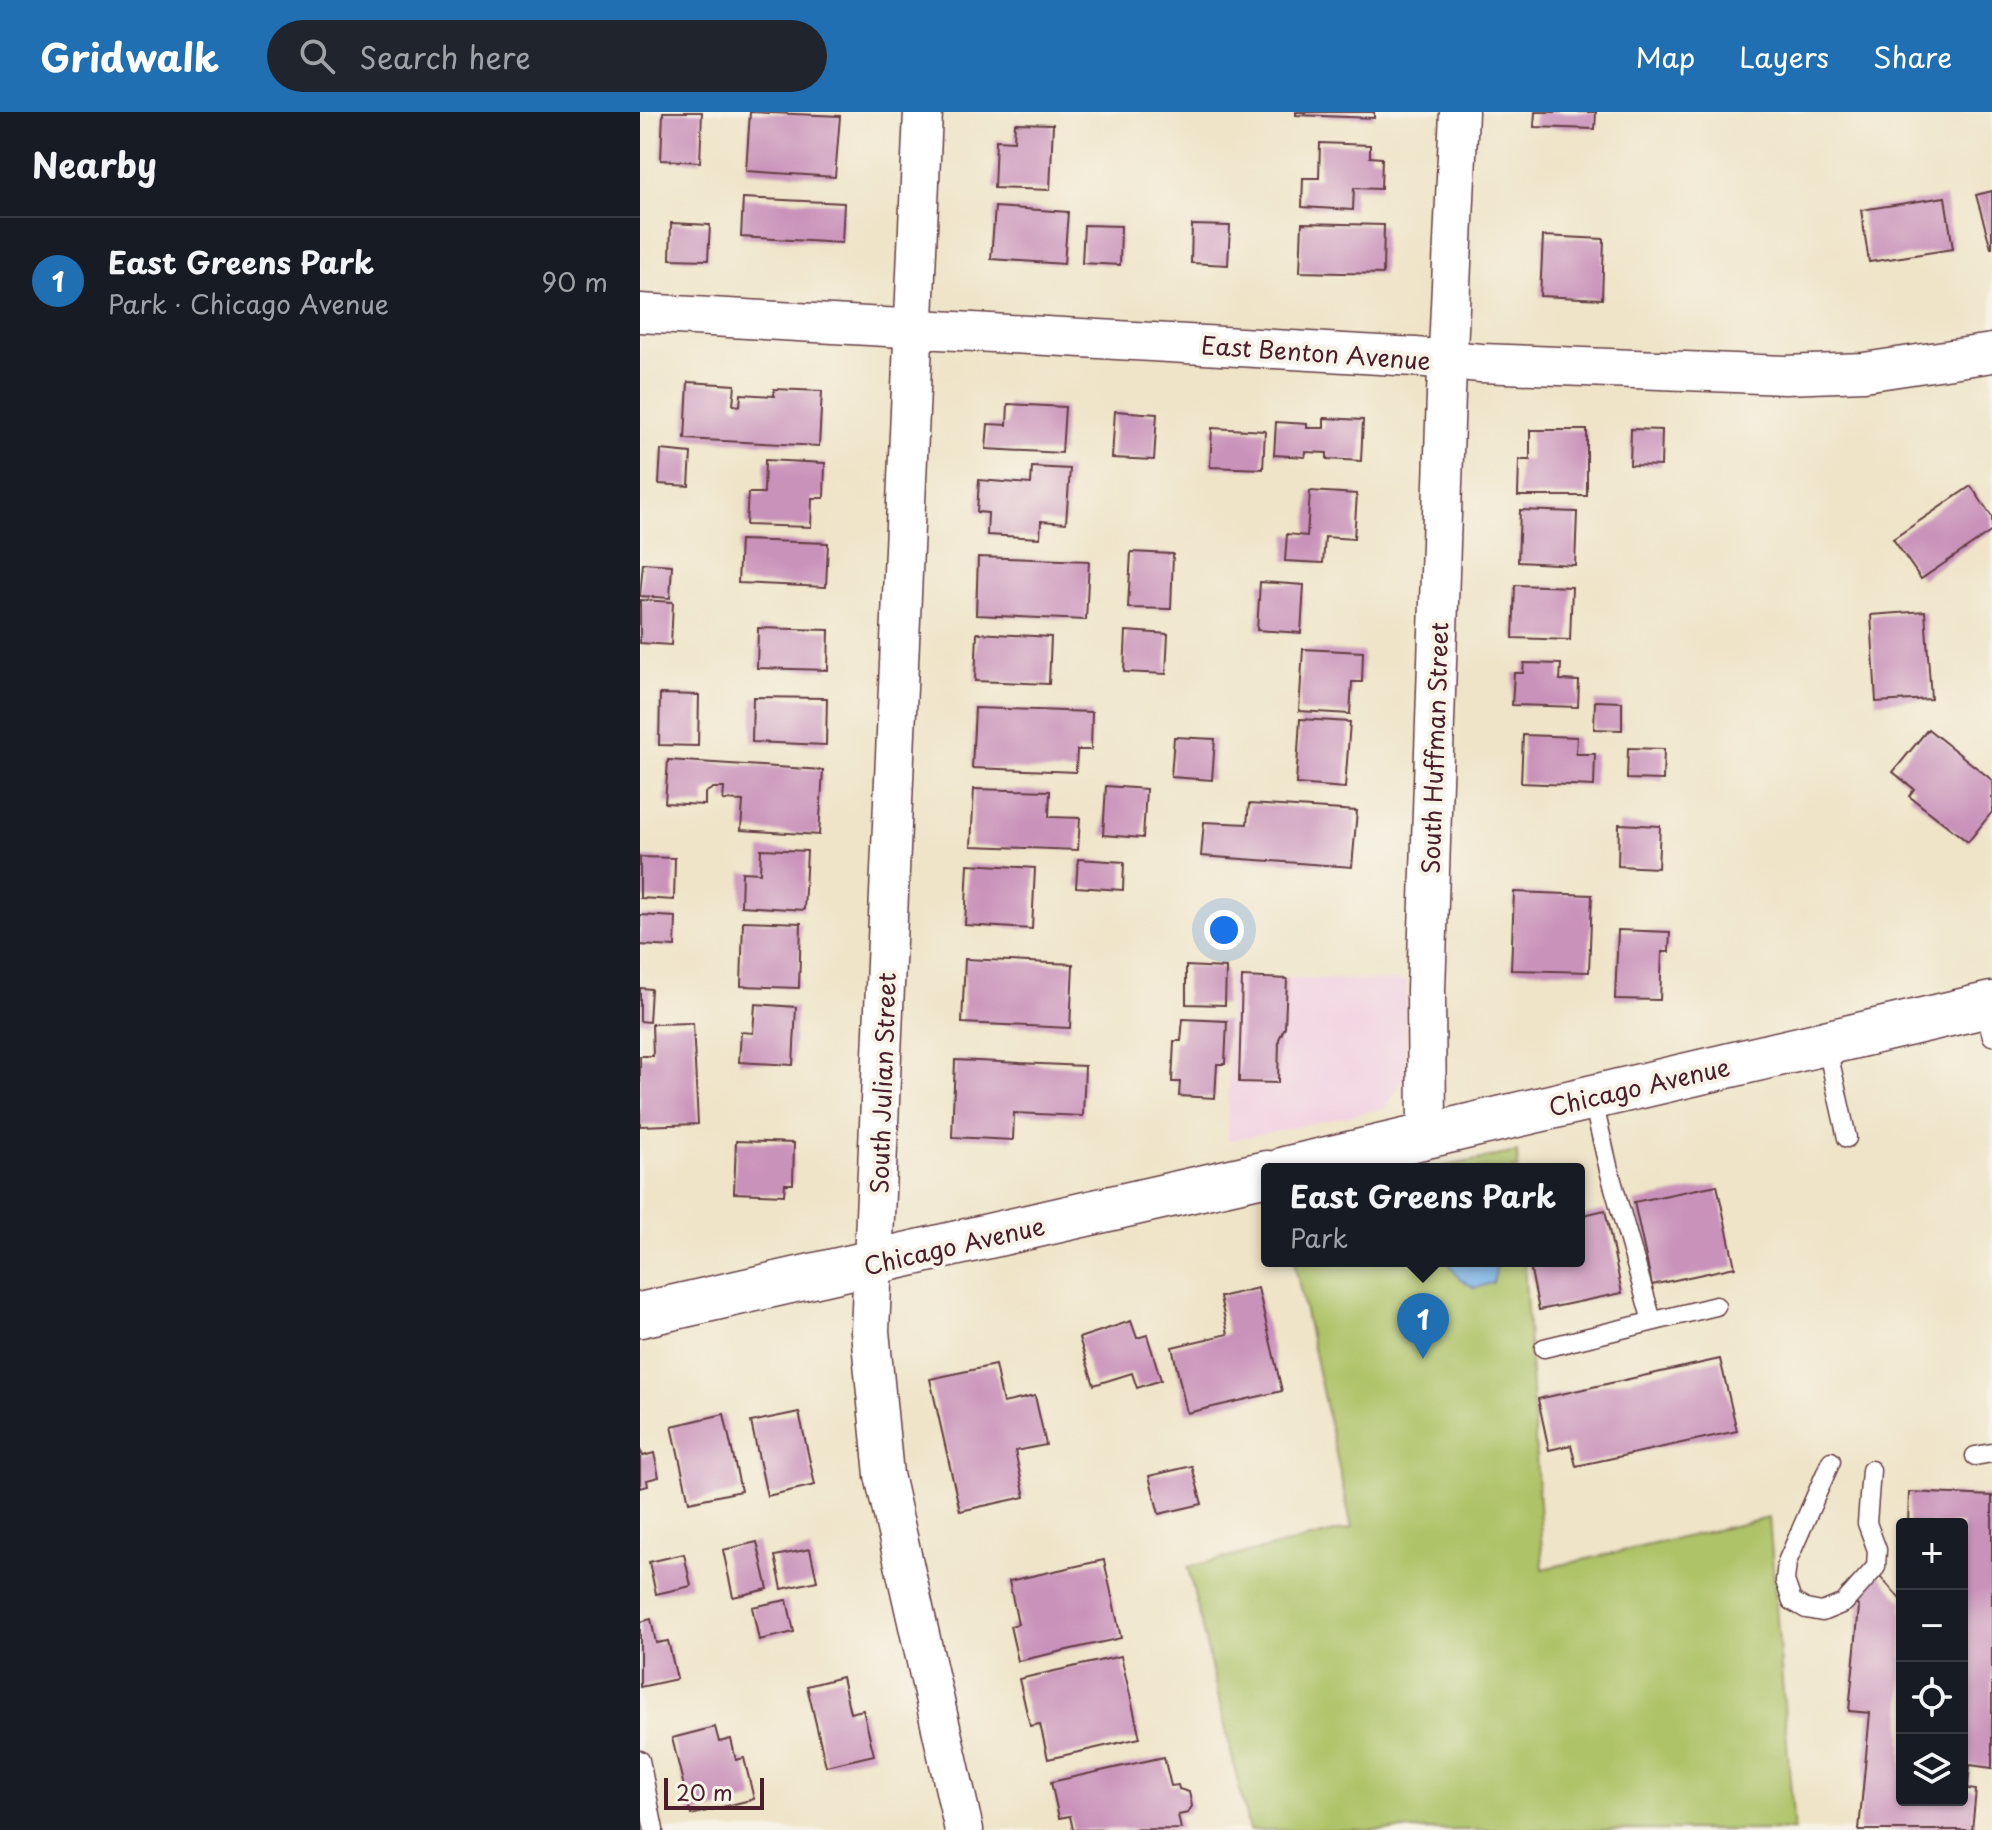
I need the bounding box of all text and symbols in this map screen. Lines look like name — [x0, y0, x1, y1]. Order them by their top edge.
search box — [267, 20, 827, 92]
text: Gridwalk — [40, 28, 219, 85]
icon: search — [295, 34, 339, 78]
text: Search here — [359, 34, 531, 79]
text: Map — [1635, 35, 1695, 78]
text: Layers — [1739, 35, 1829, 78]
text: Share — [1873, 35, 1952, 78]
text: Nearby — [32, 138, 157, 190]
text: East Greens Park — [108, 239, 374, 284]
text: 1 — [52, 262, 64, 301]
text: 90 m — [541, 262, 608, 301]
text: Park · Chicago Avenue — [108, 284, 389, 323]
street label: East Benton Avenue — [1200, 326, 1432, 378]
street label: South Huffman Street — [1412, 621, 1456, 875]
your location — [1204, 910, 1244, 950]
street label: South Julian Street — [860, 971, 904, 1194]
street label: Chicago Avenue — [1545, 1048, 1733, 1124]
popup — [1261, 1163, 1585, 1267]
text: East Greens Park — [1290, 1173, 1556, 1218]
street label: Chicago Avenue — [860, 1207, 1048, 1283]
text: Park — [1290, 1218, 1348, 1257]
pin: 1 — [1397, 1293, 1449, 1359]
map controls — [1896, 1518, 1968, 1806]
button: + — [1896, 1518, 1968, 1590]
button: − — [1896, 1590, 1968, 1662]
button: locate — [1896, 1662, 1968, 1734]
button: layers — [1896, 1734, 1968, 1806]
scale bar — [664, 1774, 764, 1810]
text: 20 m — [676, 1775, 733, 1808]

